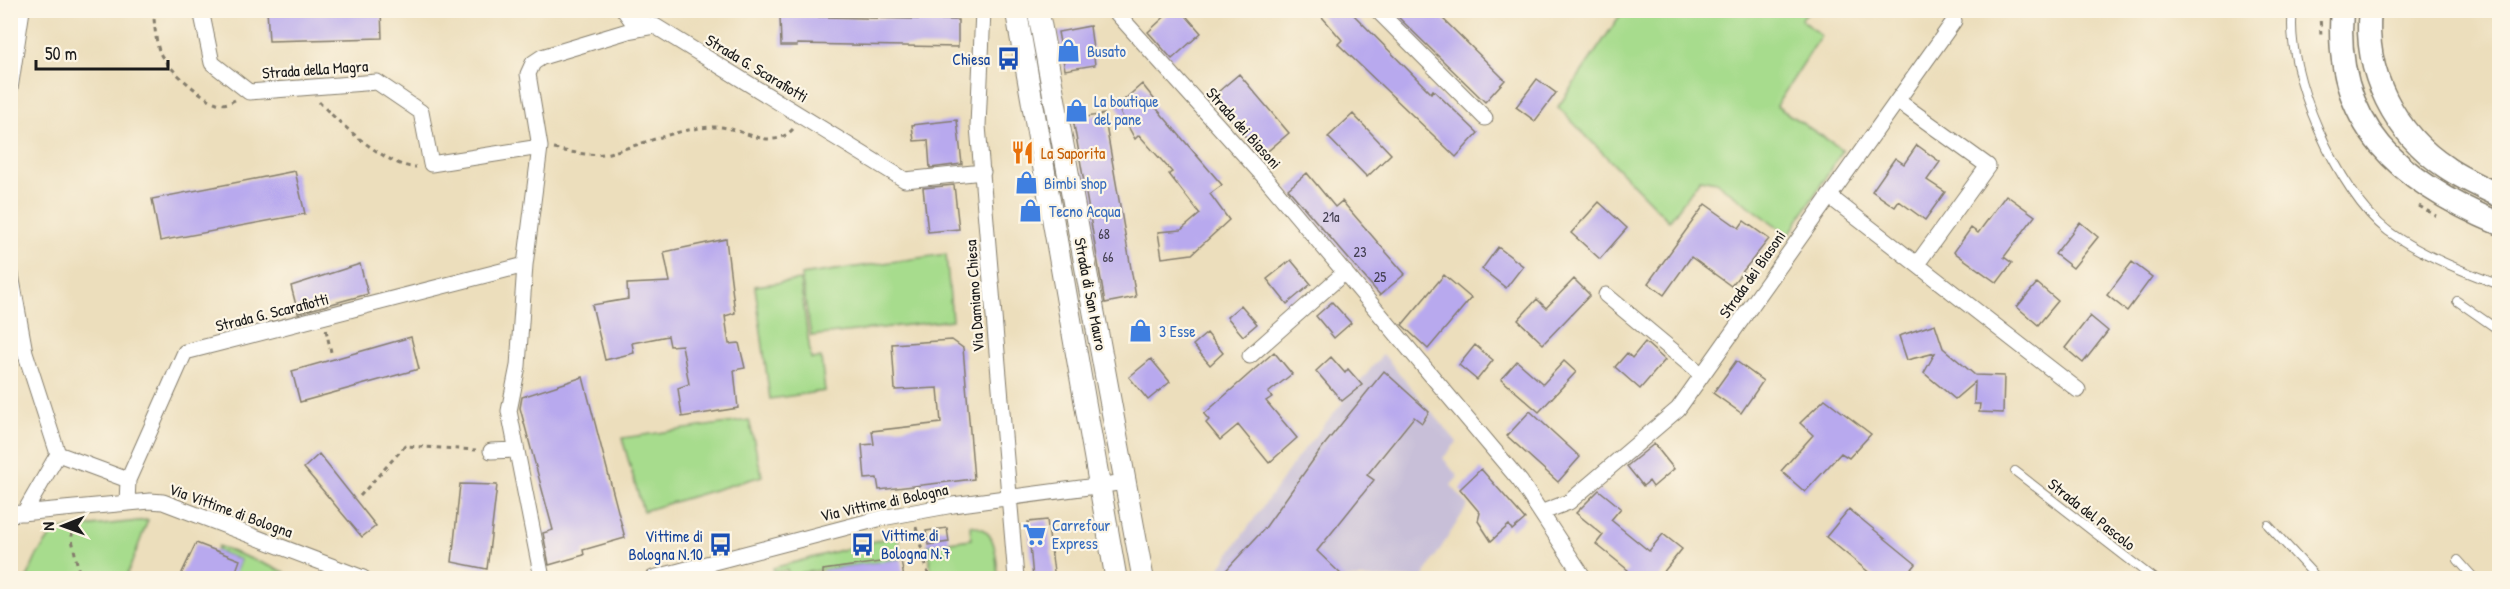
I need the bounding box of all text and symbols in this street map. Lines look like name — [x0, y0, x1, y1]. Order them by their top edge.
street label: Strada G. Scarafiotti — [702, 29, 812, 107]
scale bar — [36, 33, 168, 71]
shop icon: Busato — [1056, 38, 1082, 64]
place label: Busato — [1087, 40, 1126, 62]
text: 50 m — [45, 41, 77, 66]
bus stop icon: Chiesa — [995, 46, 1021, 72]
place label: Chiesa — [952, 48, 990, 70]
street label: Strada della Magra — [261, 54, 369, 84]
street label: Strada dei Biasoni — [1201, 82, 1287, 174]
place label: La boutique del pane — [1094, 90, 1159, 130]
shop icon: La boutique del pane — [1063, 97, 1089, 123]
restaurant icon: La Saporita — [1010, 140, 1036, 166]
place label: La Saporita — [1041, 142, 1105, 164]
shop icon: Bimbi shop — [1013, 170, 1039, 196]
place label: Bimbi shop — [1044, 172, 1107, 194]
shop icon: Tecno Acqua — [1018, 198, 1044, 224]
place label: Tecno Acqua — [1049, 200, 1121, 222]
house number: 21a — [1322, 207, 1340, 226]
house number: 68 — [1098, 224, 1110, 243]
street label: Strada dei Biasoni — [1714, 226, 1790, 322]
street label: Strada di San Mauro — [1069, 236, 1113, 353]
street label: Via Damiano Chiesa — [959, 239, 989, 353]
house number: 23 — [1354, 242, 1366, 261]
house number: 66 — [1102, 247, 1114, 266]
house number: 25 — [1374, 267, 1386, 286]
street label: Strada G. Scarafiotti — [213, 287, 331, 337]
shop icon: 3 Esse — [1128, 318, 1154, 344]
place label: 3 Esse — [1159, 320, 1196, 342]
street label: Strada del Pascolo — [2044, 473, 2141, 555]
street label: Via Vittime di Bologna — [166, 477, 296, 543]
street label: Via Vittime di Bologna — [818, 478, 950, 526]
north arrow — [33, 496, 93, 556]
place label: Carrefour Express — [1052, 514, 1110, 554]
text: N — [37, 521, 59, 531]
supermarket icon: Carrefour Express — [1021, 521, 1047, 547]
place label: Vittime di Bologna N.7 — [881, 524, 951, 564]
place label: Vittime di Bologna N.10 — [629, 525, 703, 565]
bus stop icon: Vittime di Bologna N.7 — [850, 531, 876, 557]
bus stop icon: Vittime di Bologna N.10 — [708, 532, 734, 558]

